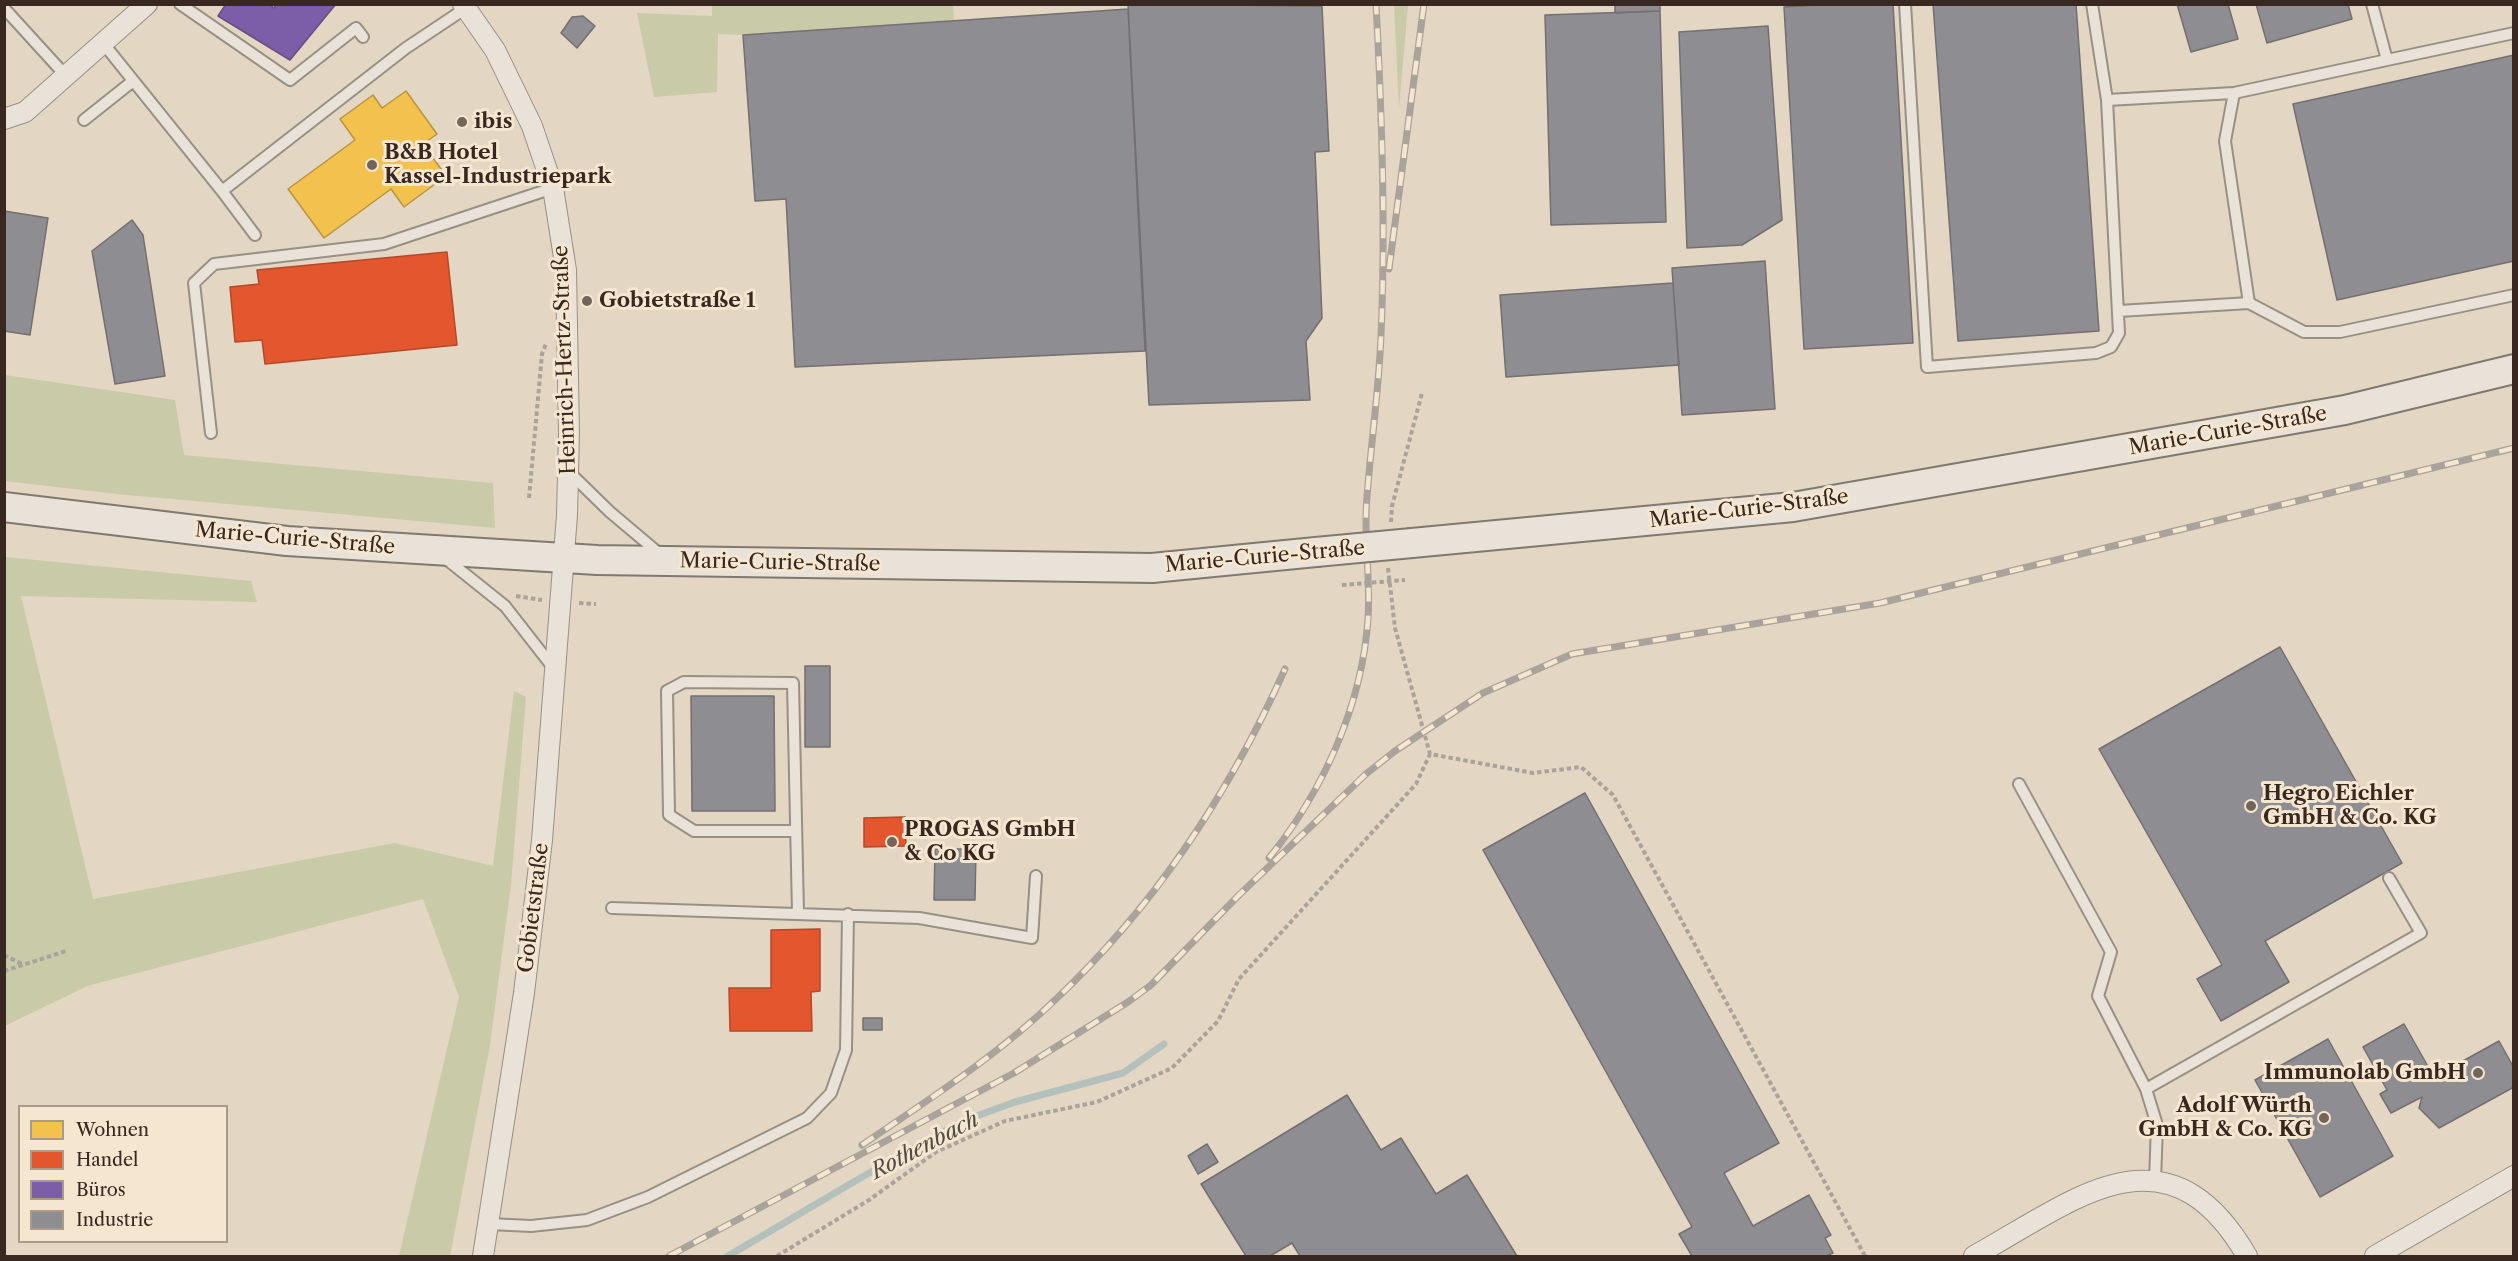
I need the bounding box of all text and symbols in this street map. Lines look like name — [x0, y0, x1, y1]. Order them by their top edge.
place label: ibis — [474, 109, 512, 135]
marker: ibis — [455, 115, 469, 129]
place label: B&B Hotel Kassel-Industriepark — [384, 140, 611, 190]
marker: B&B Hotel Kassel-Industriepark — [365, 158, 379, 172]
street label: Heinrich-Hertz-Straße — [548, 245, 582, 475]
place label: Gobietstraße 1 — [599, 288, 756, 314]
marker: Gobietstraße 1 — [580, 294, 594, 308]
street label: Marie-Curie-Straße — [2127, 401, 2329, 461]
street label: Marie-Curie-Straße — [1648, 484, 1850, 534]
street label: Marie-Curie-Straße — [194, 518, 396, 560]
street label: Marie-Curie-Straße — [1164, 536, 1366, 578]
street label: Marie-Curie-Straße — [679, 549, 881, 577]
place label: Hegro Eichler GmbH & Co. KG — [2263, 781, 2437, 831]
marker: Hegro Eichler GmbH & Co. KG — [2244, 799, 2258, 813]
place label: PROGAS GmbH & Co KG — [904, 817, 1076, 867]
marker: PROGAS GmbH & Co KG — [885, 835, 899, 849]
street label: Gobietstraße — [514, 842, 554, 974]
place label: Immunolab GmbH — [2264, 1060, 2466, 1086]
marker: Immunolab GmbH — [2471, 1066, 2485, 1080]
place label: Adolf Würth GmbH & Co. KG — [2138, 1093, 2312, 1143]
legend — [18, 1105, 228, 1243]
water label: Rothenbach — [867, 1107, 983, 1185]
marker: Adolf Würth GmbH & Co. KG — [2317, 1111, 2331, 1125]
text: Wohnen — [76, 1119, 149, 1141]
text: Handel — [76, 1149, 138, 1171]
text: Büros — [76, 1179, 126, 1201]
text: Industrie — [76, 1209, 153, 1231]

